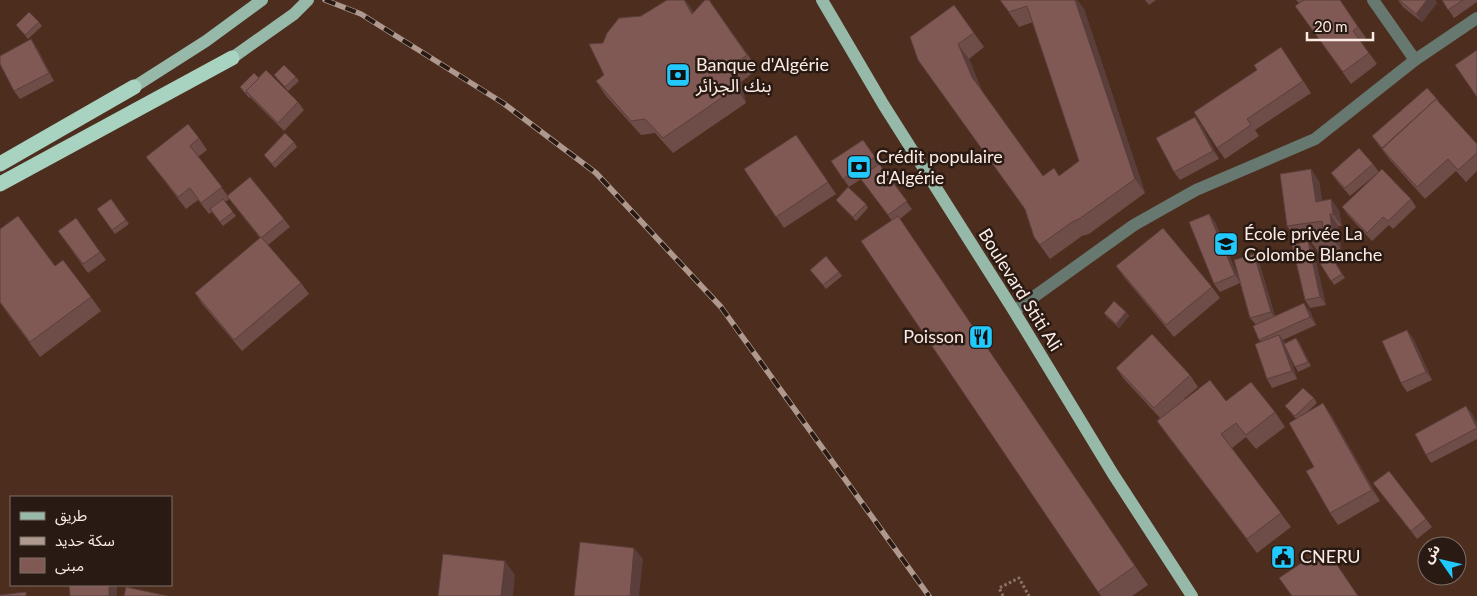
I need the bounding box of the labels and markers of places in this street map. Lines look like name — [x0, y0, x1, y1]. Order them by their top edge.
place label: Banque d'Algérie بنك الجزائر — [695, 53, 829, 97]
bank icon: Banque d'Algérie بنك الجزائر — [665, 62, 691, 88]
place label: Crédit populaire d'Algérie — [876, 145, 1003, 188]
bank icon: Crédit populaire d'Algérie — [846, 154, 872, 180]
place label: École privée La Colombe Blanche — [1244, 222, 1382, 265]
school or university icon: École privée La Colombe Blanche — [1213, 231, 1239, 257]
restaurant icon: Poisson — [968, 324, 994, 350]
place label: Poisson — [903, 325, 964, 347]
public building icon: CNERU — [1270, 544, 1296, 570]
place label: CNERU — [1300, 545, 1361, 567]

